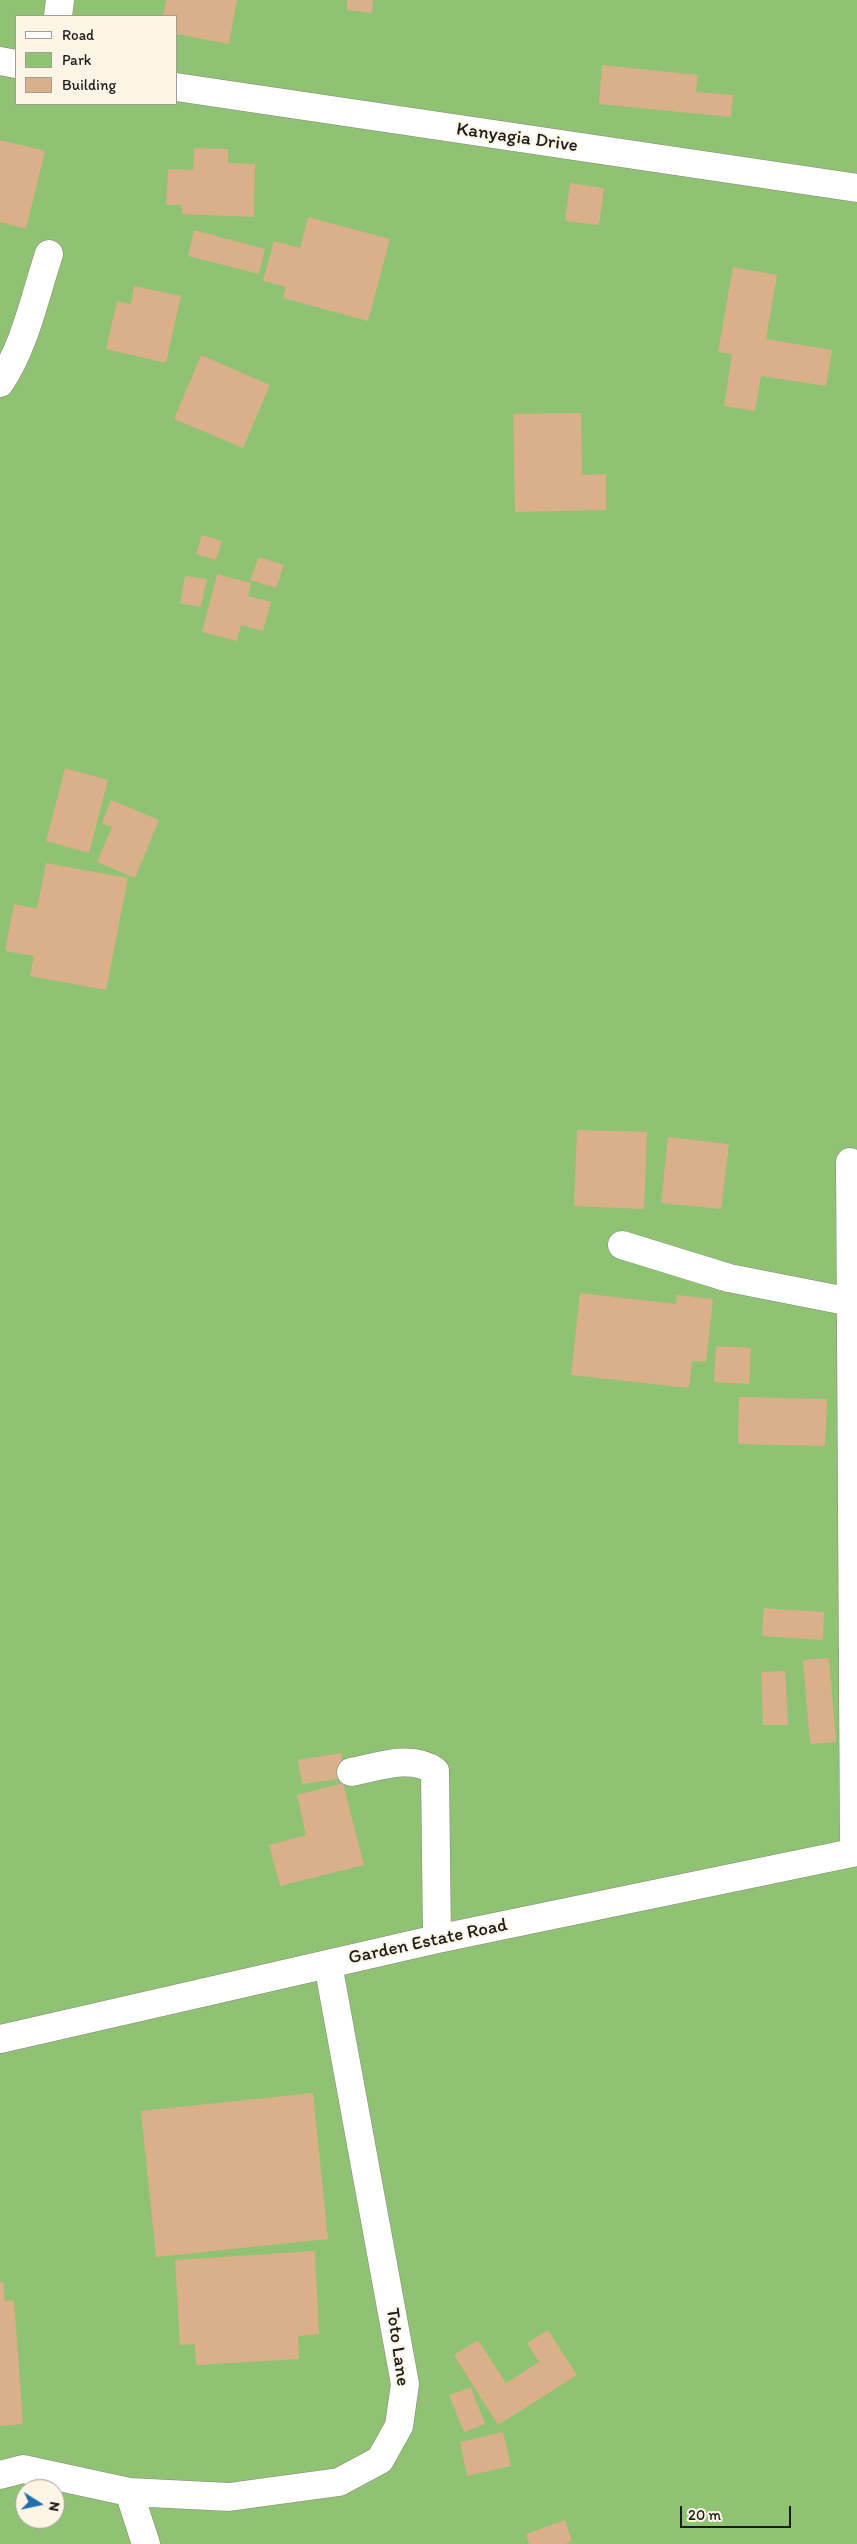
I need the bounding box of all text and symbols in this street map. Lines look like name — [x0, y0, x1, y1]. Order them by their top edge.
legend — [15, 15, 178, 105]
text: Road — [62, 26, 94, 44]
text: Park — [62, 51, 92, 69]
text: Building — [62, 76, 116, 94]
street label: Kanyagia Drive — [455, 118, 579, 158]
street label: Garden Estate Road — [346, 1914, 510, 1970]
street label: Toto Lane — [380, 2306, 414, 2388]
north arrow — [15, 2479, 65, 2529]
scale bar — [682, 2496, 793, 2528]
text: N — [45, 2500, 63, 2513]
text: 20 m — [688, 2506, 721, 2524]

